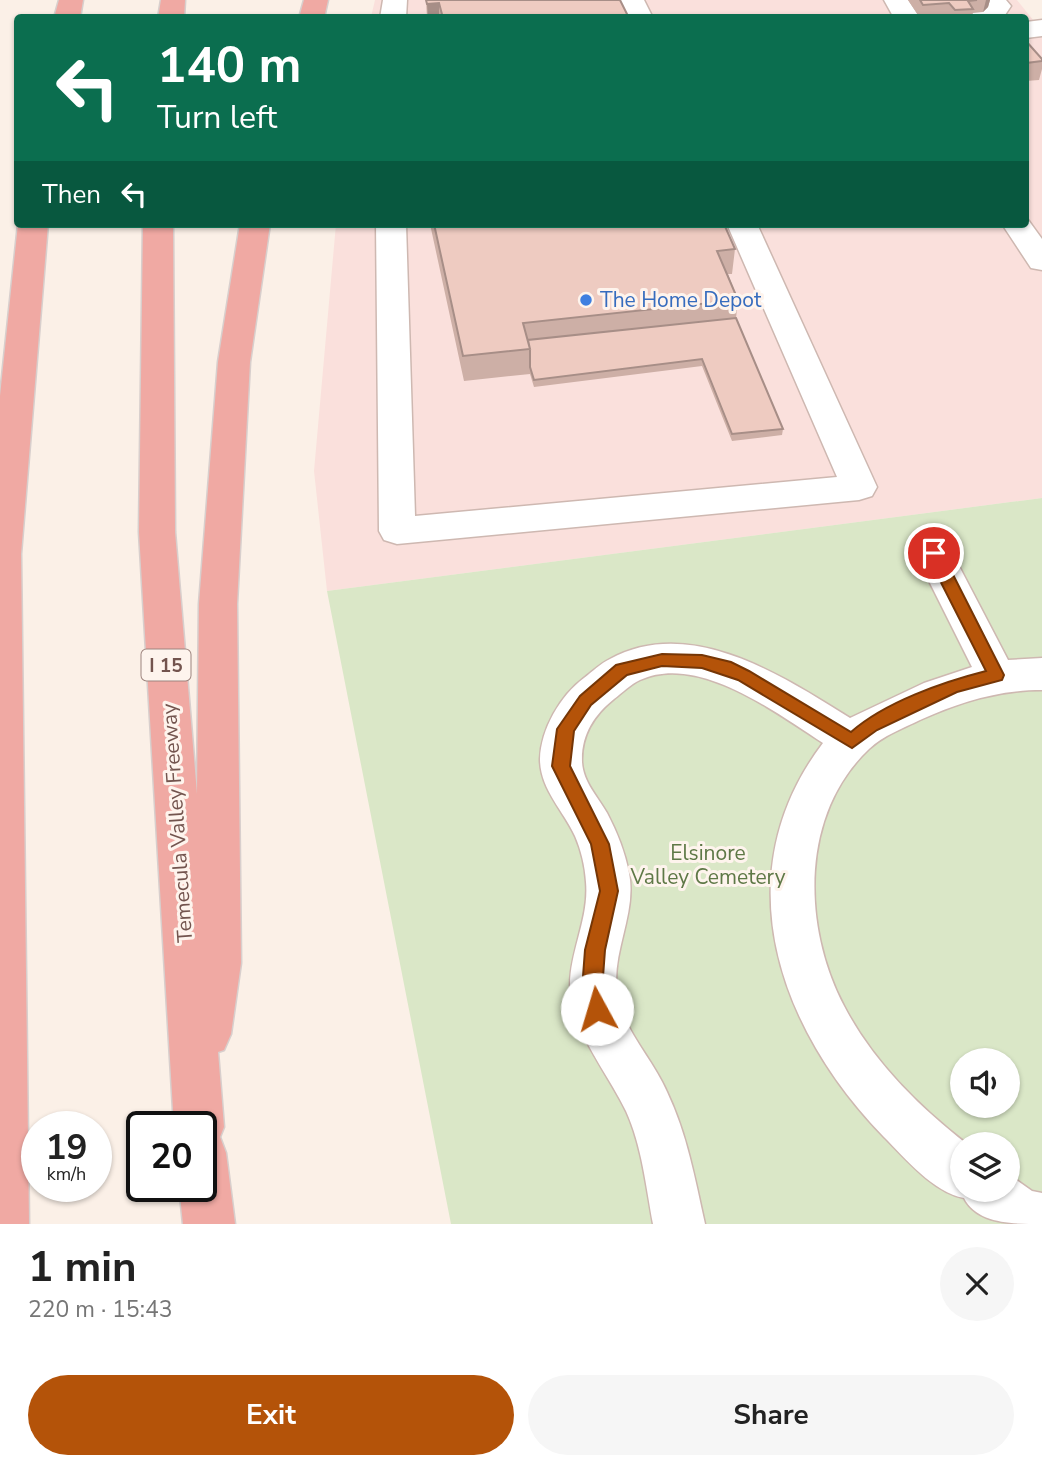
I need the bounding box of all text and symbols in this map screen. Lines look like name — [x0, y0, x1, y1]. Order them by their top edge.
text: 140 m — [157, 32, 301, 99]
icon: left — [42, 42, 133, 133]
text: Turn left — [157, 96, 277, 139]
icon: left — [115, 175, 153, 213]
text: Then — [42, 177, 101, 212]
place label: The Home Depot — [600, 286, 762, 314]
marker: The Home Depot — [578, 292, 594, 308]
pin — [904, 523, 964, 583]
icon: arrive — [915, 534, 953, 572]
road number: I 15 — [142, 650, 190, 680]
street label: Temecula Valley Freeway — [155, 702, 199, 944]
park label: Elsinore Valley Cemetery — [629, 839, 786, 891]
position arrow — [560, 972, 634, 1046]
map controls — [950, 1048, 1020, 1202]
button: sound — [950, 1048, 1020, 1118]
speed limit sign: 20 — [126, 1111, 217, 1202]
text: 19 — [45, 1124, 88, 1171]
button: layers — [950, 1132, 1020, 1202]
text: km/h — [47, 1162, 86, 1186]
text: 1 min — [28, 1239, 137, 1296]
button: close — [940, 1247, 1014, 1321]
text: 220 m · 15:43 — [28, 1294, 173, 1325]
button: Exit — [28, 1375, 514, 1455]
button: Share — [528, 1375, 1014, 1455]

